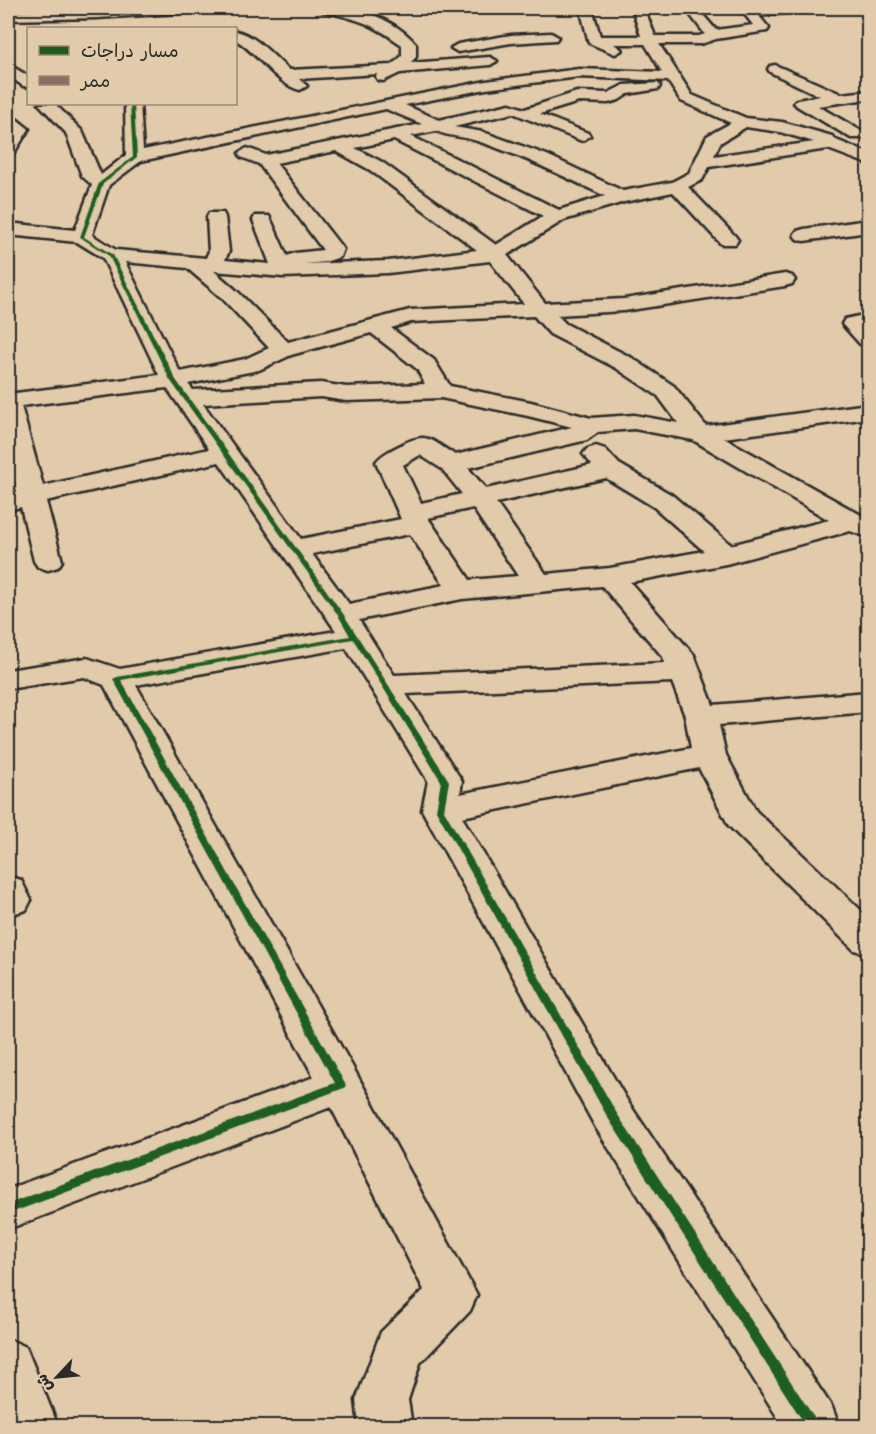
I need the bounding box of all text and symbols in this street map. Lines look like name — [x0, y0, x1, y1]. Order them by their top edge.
legend — [27, 27, 237, 105]
text: مسار دراجات — [81, 39, 179, 64]
text: ممر — [79, 69, 110, 94]
north arrow — [27, 1347, 87, 1407]
text: ش — [31, 1370, 58, 1396]

